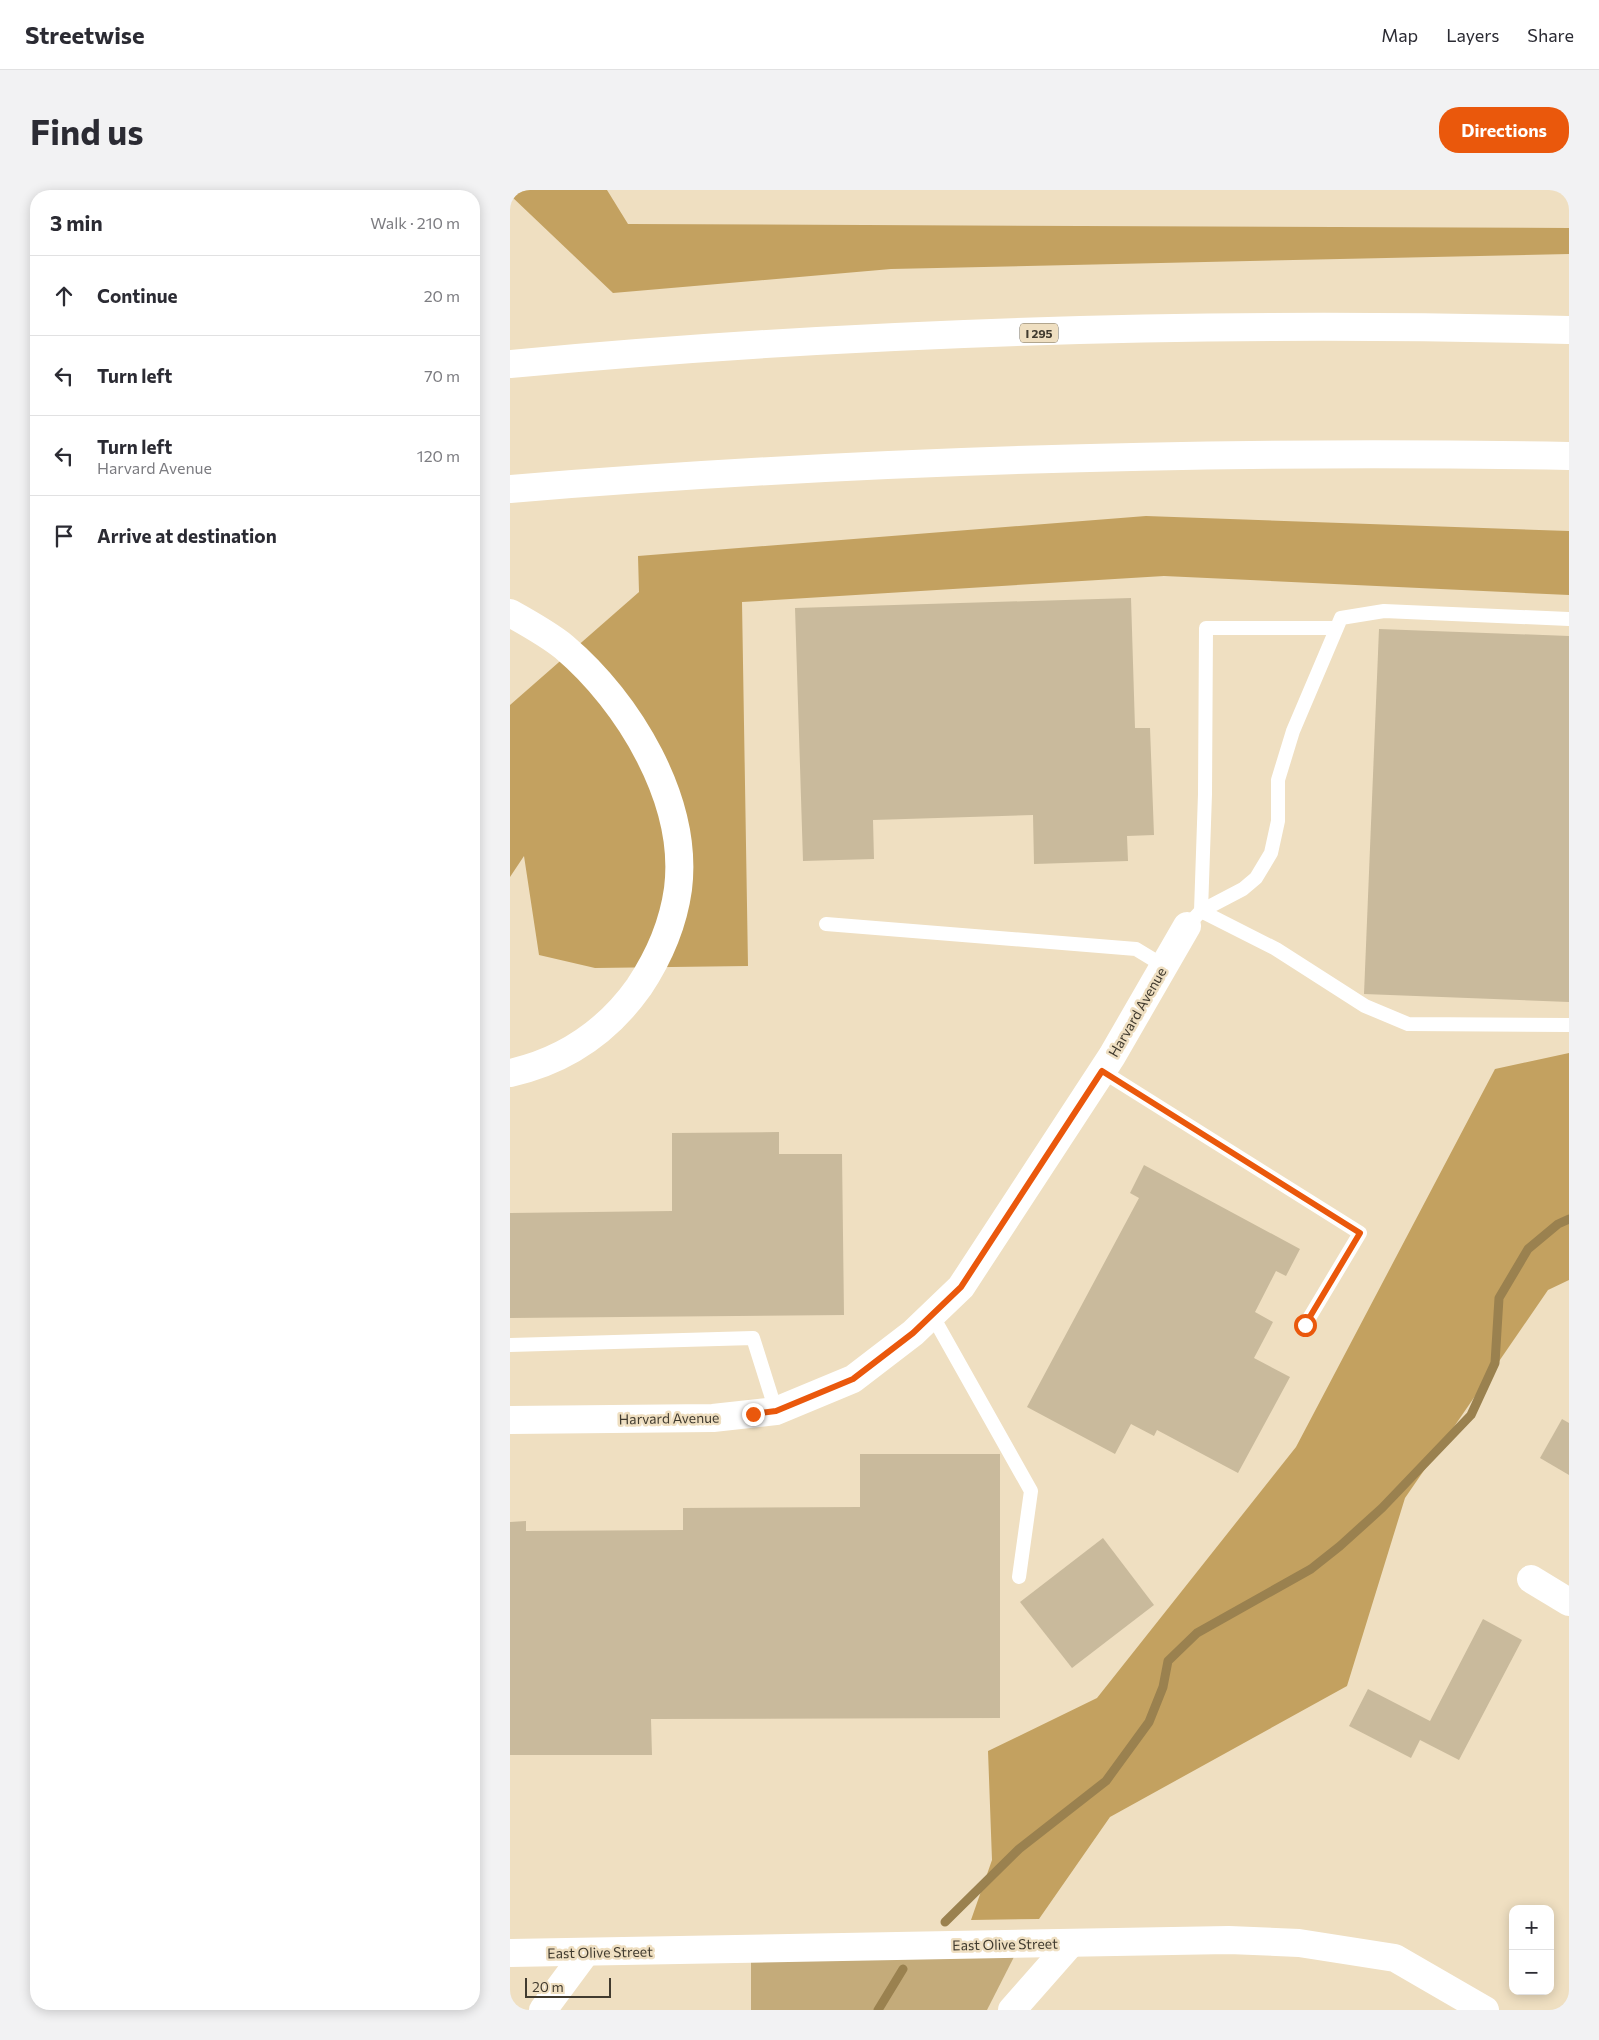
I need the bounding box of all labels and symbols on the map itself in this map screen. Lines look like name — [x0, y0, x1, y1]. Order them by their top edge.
road number: I 295 — [1020, 324, 1058, 342]
street label: Harvard Avenue — [1104, 964, 1170, 1060]
route start — [1294, 1314, 1317, 1337]
route end — [742, 1403, 765, 1426]
street label: Harvard Avenue — [619, 1409, 719, 1427]
street label: East Olive Street — [952, 1935, 1058, 1953]
street label: East Olive Street — [547, 1943, 653, 1961]
scale bar — [525, 1975, 611, 1998]

